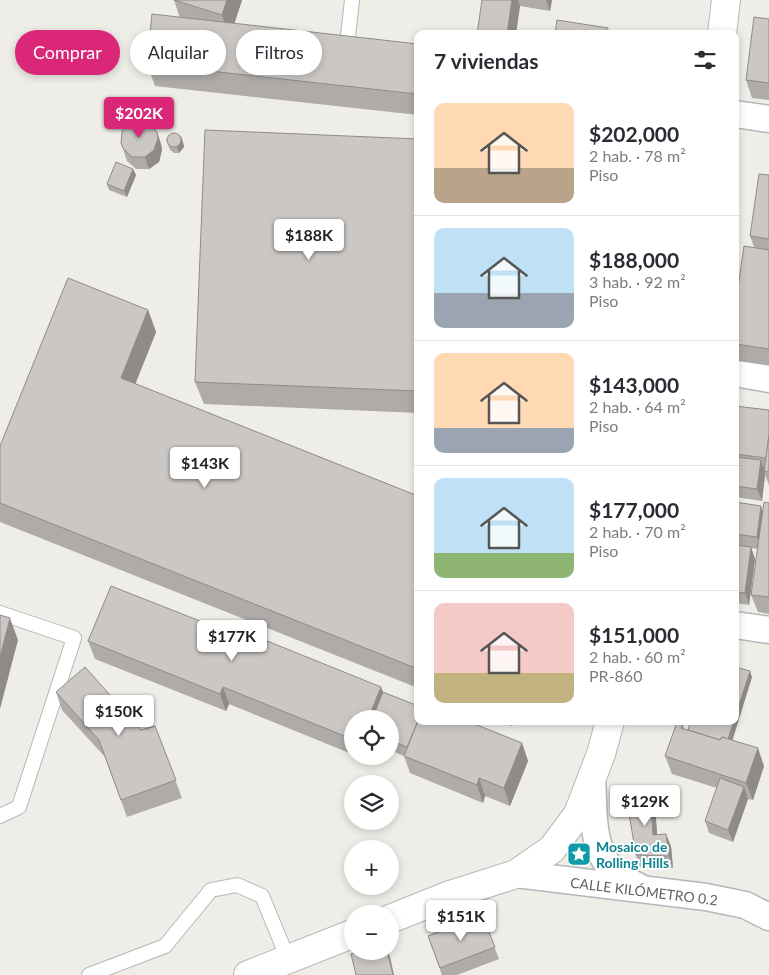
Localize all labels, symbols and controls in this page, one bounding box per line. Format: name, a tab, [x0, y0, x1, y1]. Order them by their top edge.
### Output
chip: Comprar	[15, 30, 120, 75]
chip: Alquilar	[130, 30, 226, 75]
chip: Filtros	[236, 30, 322, 75]
icon: filters	[691, 46, 719, 74]
text: 7 viviendas	[434, 48, 539, 73]
pin: $202K	[104, 96, 174, 139]
text: $202K	[115, 103, 163, 122]
text: $202,000	[589, 121, 679, 146]
icon: home	[474, 123, 534, 183]
text: 2 hab. · 78 m²	[589, 146, 686, 165]
text: Piso	[589, 165, 618, 184]
pin: $188K	[274, 218, 344, 261]
text: $188K	[285, 225, 333, 244]
text: $188,000	[589, 247, 679, 272]
icon: home	[474, 248, 534, 308]
text: 3 hab. · 92 m²	[589, 272, 686, 291]
text: Piso	[589, 291, 618, 310]
text: $143,000	[589, 372, 679, 397]
icon: home	[474, 373, 534, 433]
text: 2 hab. · 64 m²	[589, 397, 686, 416]
text: Piso	[589, 416, 618, 435]
pin: $143K	[170, 446, 240, 489]
text: $143K	[181, 453, 229, 472]
text: $177,000	[589, 497, 679, 522]
icon: home	[474, 498, 534, 558]
text: 2 hab. · 70 m²	[589, 522, 686, 541]
text: Piso	[589, 541, 618, 560]
pin: $177K	[197, 620, 267, 662]
text: $151,000	[589, 622, 679, 647]
icon: home	[474, 623, 534, 683]
text: $177K	[208, 626, 256, 645]
text: 2 hab. · 60 m²	[589, 647, 686, 666]
text: PR-860	[589, 666, 642, 685]
pin: $150K	[84, 694, 154, 737]
text: $150K	[95, 701, 143, 720]
map controls	[344, 710, 399, 960]
button: locate	[344, 710, 399, 765]
button: layers	[344, 775, 399, 830]
pin: $129K	[610, 784, 680, 827]
text: $129K	[621, 791, 669, 810]
place label: Mosaico de Rolling Hills	[596, 838, 669, 871]
button: +	[344, 840, 399, 895]
place icon: Mosaico de Rolling Hills	[566, 841, 592, 867]
street label: CALLE KILÓMETRO 0.2	[569, 874, 719, 908]
pin: $151K	[426, 900, 496, 942]
button: −	[344, 905, 399, 960]
text: $151K	[437, 906, 485, 925]

